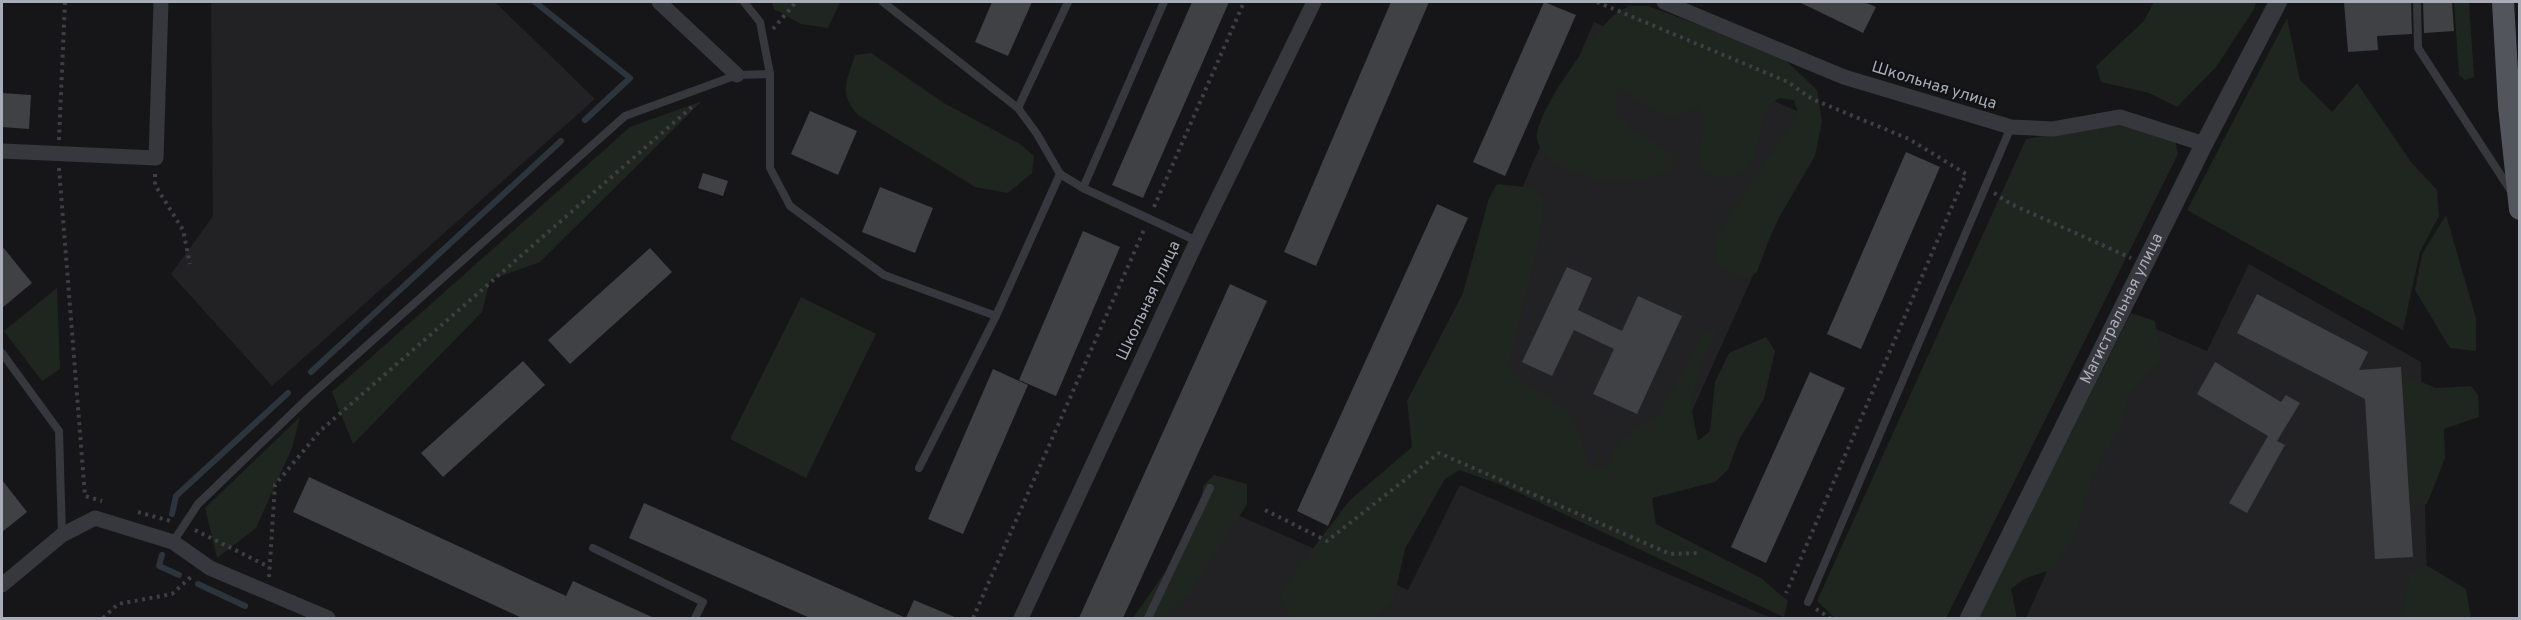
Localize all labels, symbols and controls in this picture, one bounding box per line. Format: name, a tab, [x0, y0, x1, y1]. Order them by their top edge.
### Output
street label: Школьная улица	[1869, 57, 1999, 115]
street label: Магистральная улица	[2076, 230, 2168, 388]
street label: Школьная улица	[1113, 238, 1185, 364]

